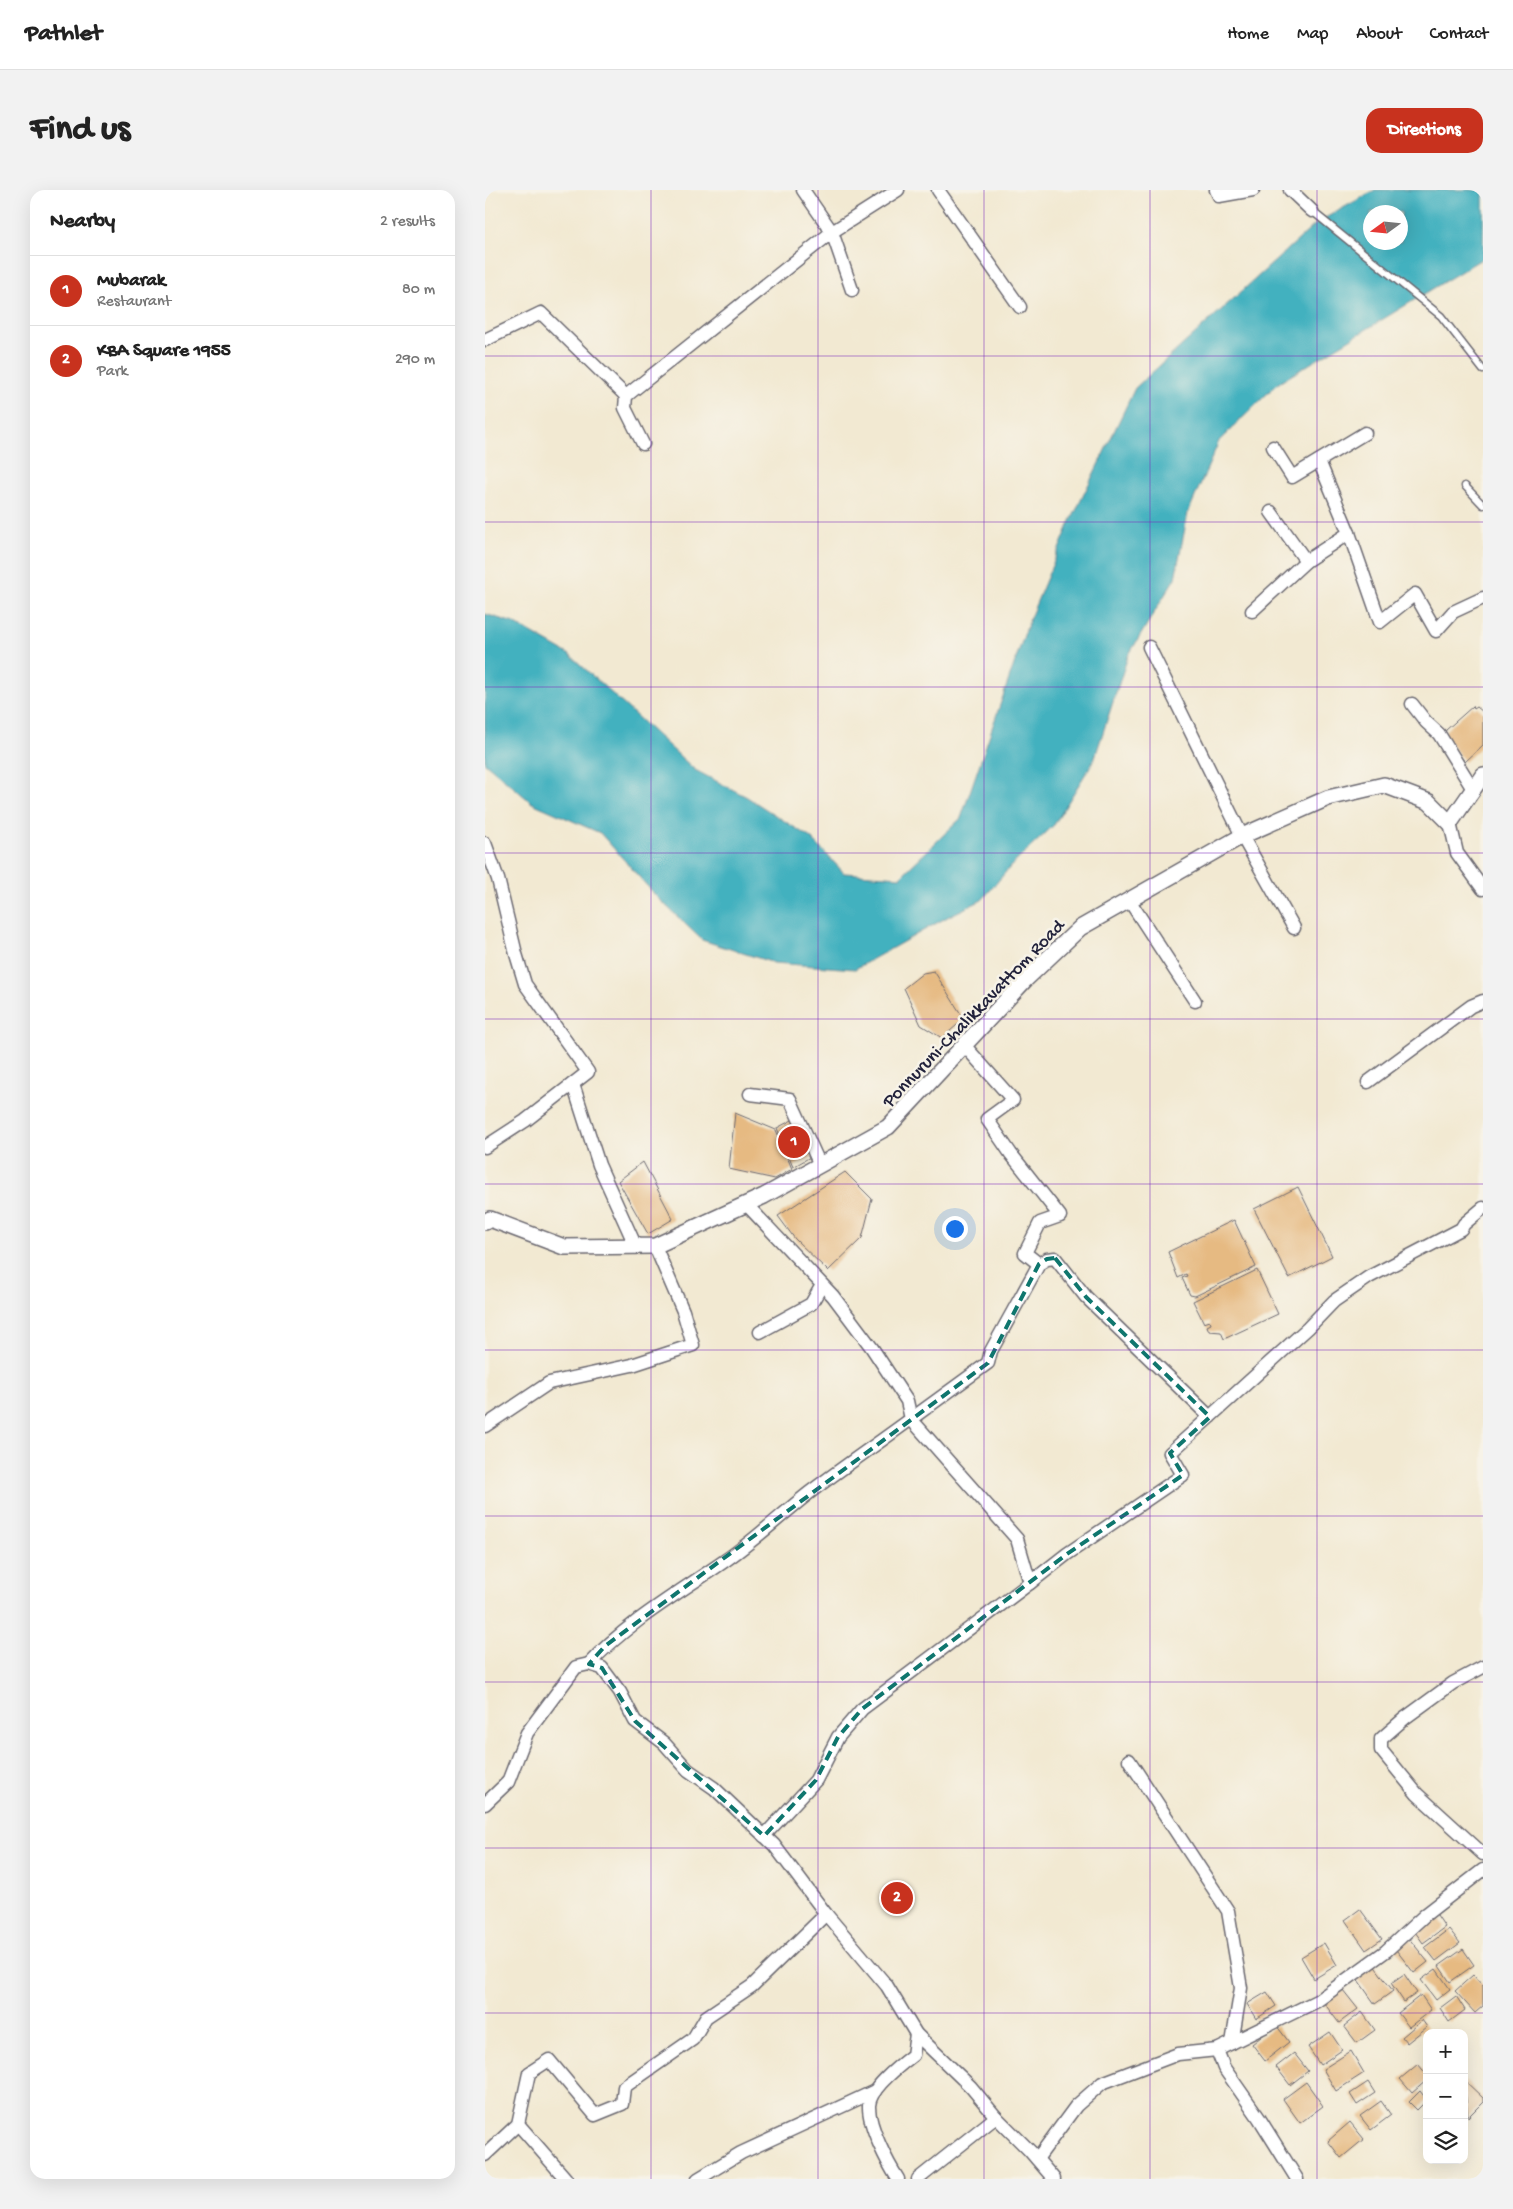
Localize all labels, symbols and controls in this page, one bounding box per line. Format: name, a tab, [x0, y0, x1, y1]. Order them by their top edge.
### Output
text: Pathlet	[25, 20, 102, 49]
text: Home	[1227, 24, 1269, 45]
text: Map	[1297, 24, 1328, 45]
text: About	[1356, 24, 1402, 45]
text: Contact	[1430, 24, 1488, 45]
button: Directions	[1366, 108, 1483, 153]
text: Find us	[30, 110, 130, 151]
north arrow	[1363, 205, 1408, 250]
text: Nearby	[50, 210, 115, 235]
text: 2 results	[380, 213, 435, 232]
text: Mubarak	[97, 270, 165, 293]
text: 1	[63, 281, 69, 300]
text: 80 m	[402, 281, 435, 300]
text: Restaurant	[97, 293, 171, 312]
text: KBA Square 1955	[97, 340, 231, 363]
text: 2	[62, 351, 70, 370]
text: 290 m	[395, 351, 435, 370]
text: Park	[97, 363, 128, 382]
street label: Ponnuruni-Chalikkavattom Road	[878, 914, 1072, 1114]
pin: 1	[778, 1123, 810, 1161]
your location	[942, 1216, 968, 1242]
pin: 2	[881, 1879, 913, 1917]
map controls	[1423, 2029, 1468, 2164]
button: +	[1423, 2029, 1468, 2074]
button: −	[1423, 2074, 1468, 2119]
button: layers	[1423, 2119, 1468, 2164]

